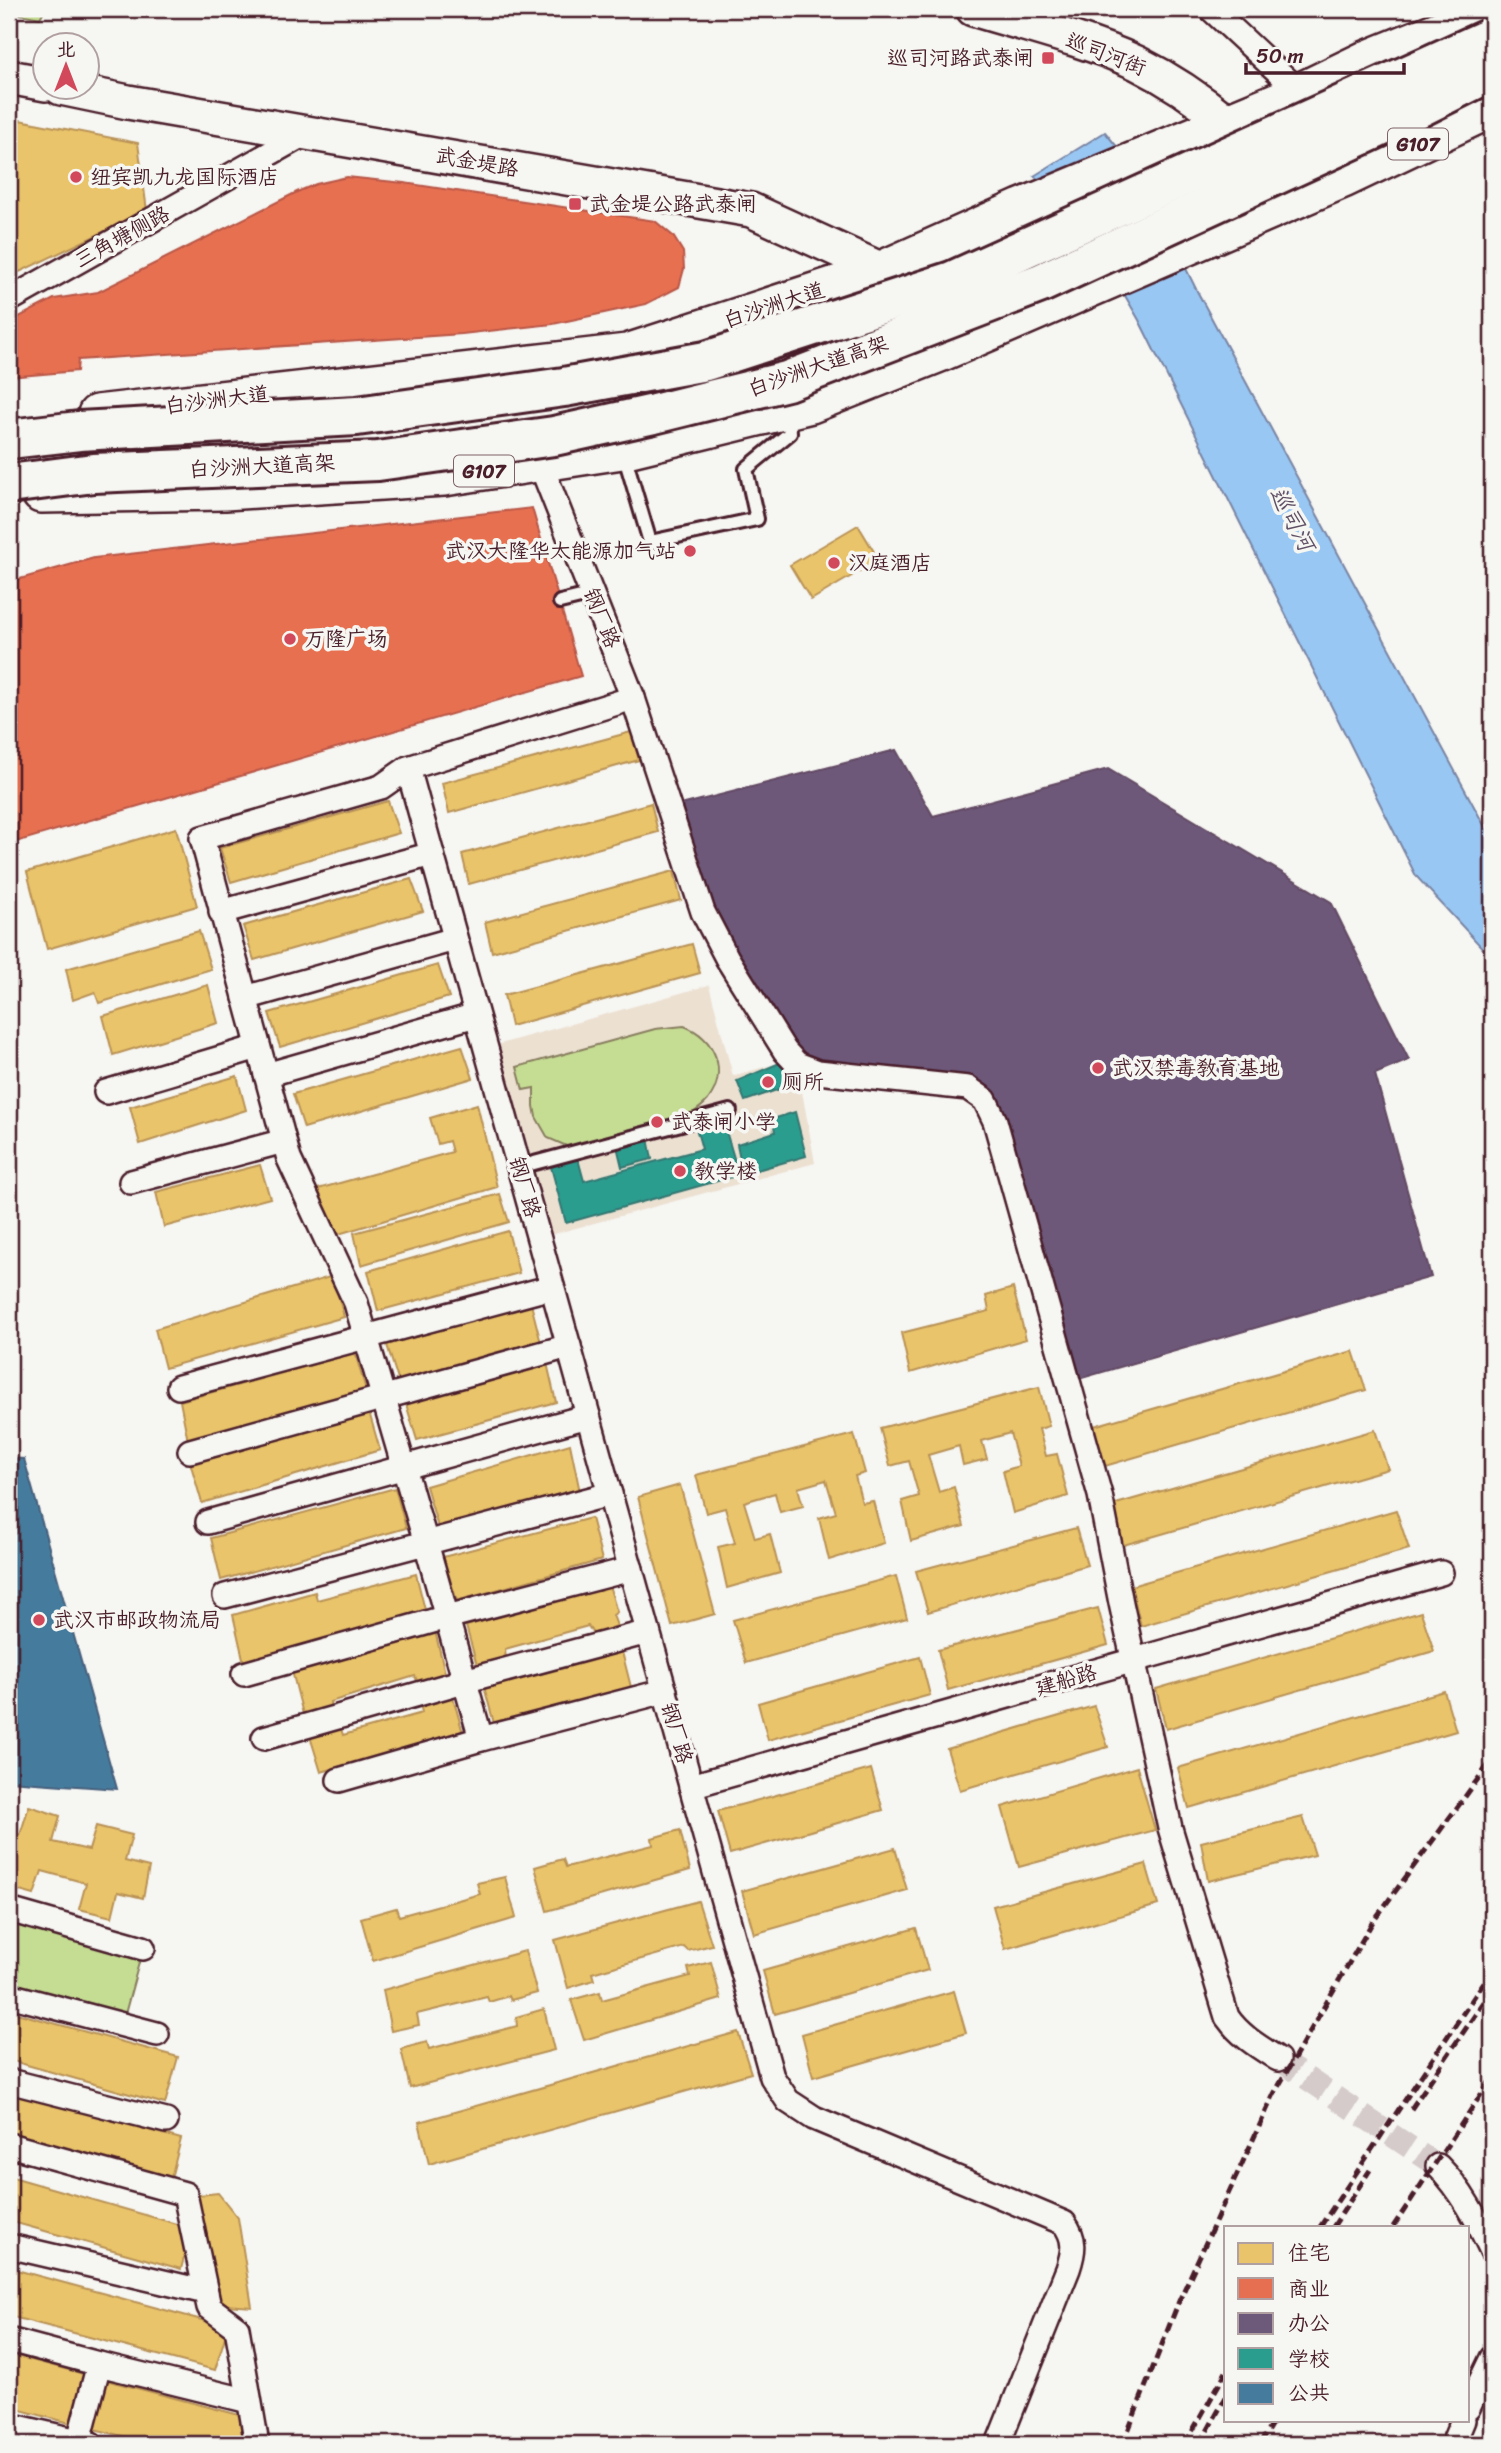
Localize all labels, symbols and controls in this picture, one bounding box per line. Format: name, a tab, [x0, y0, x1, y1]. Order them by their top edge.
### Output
street label: 巡司河街	[1060, 21, 1152, 87]
north arrow	[32, 32, 102, 102]
scale bar	[1246, 32, 1403, 76]
text: 北	[56, 33, 76, 66]
text: 50 m	[1256, 37, 1304, 75]
place label: 巡司河路武泰闸	[887, 39, 1034, 77]
marker: 巡司河路武泰闸	[1040, 50, 1056, 66]
road number: G107	[1388, 128, 1448, 160]
street label: 武金堤路	[432, 136, 522, 188]
place label: 纽宾凯九龙国际酒店	[90, 158, 279, 196]
marker: 纽宾凯九龙国际酒店	[68, 169, 84, 185]
place label: 武金堤公路武泰闸	[589, 185, 757, 223]
street label: 三角塘侧路	[67, 195, 177, 279]
marker: 武金堤公路武泰闸	[567, 196, 583, 212]
street label: 白沙洲大道	[718, 271, 830, 339]
street label: 白沙洲大道高架	[742, 324, 894, 408]
street label: 白沙洲大道	[163, 375, 271, 425]
street label: 白沙洲大道高架	[188, 443, 336, 489]
road number: G107	[454, 456, 514, 486]
water label: 巡司河	[1258, 479, 1328, 563]
place label: 武汉大隆华太能源加气站	[445, 532, 676, 570]
marker: 武汉大隆华太能源加气站	[682, 543, 698, 559]
place label: 汉庭酒店	[848, 544, 932, 582]
marker: 汉庭酒店	[826, 555, 842, 571]
street label: 钢厂路	[573, 582, 631, 654]
place label: 万隆广场	[304, 620, 388, 658]
marker: 万隆广场	[282, 631, 298, 647]
place label: 武汉禁毒教育基地	[1112, 1049, 1280, 1087]
marker: 武汉禁毒教育基地	[1090, 1060, 1106, 1076]
place label: 厕所	[782, 1063, 824, 1101]
marker: 厕所	[760, 1074, 776, 1090]
place label: 武泰闸小学	[671, 1103, 776, 1141]
marker: 武泰闸小学	[649, 1114, 665, 1130]
street label: 钢厂路	[498, 1151, 552, 1223]
place label: 教学楼	[694, 1152, 757, 1190]
marker: 教学楼	[672, 1163, 688, 1179]
place label: 武汉市邮政物流局	[53, 1601, 221, 1639]
marker: 武汉市邮政物流局	[31, 1612, 47, 1628]
street label: 建船路	[1030, 1653, 1102, 1707]
street label: 钢厂路	[650, 1697, 704, 1769]
legend	[1224, 2226, 1470, 2422]
text: 住宅	[1288, 2234, 1330, 2272]
text: 商业	[1288, 2270, 1330, 2308]
text: 办公	[1288, 2304, 1330, 2342]
text: 学校	[1288, 2340, 1330, 2378]
text: 公共	[1288, 2374, 1330, 2412]

